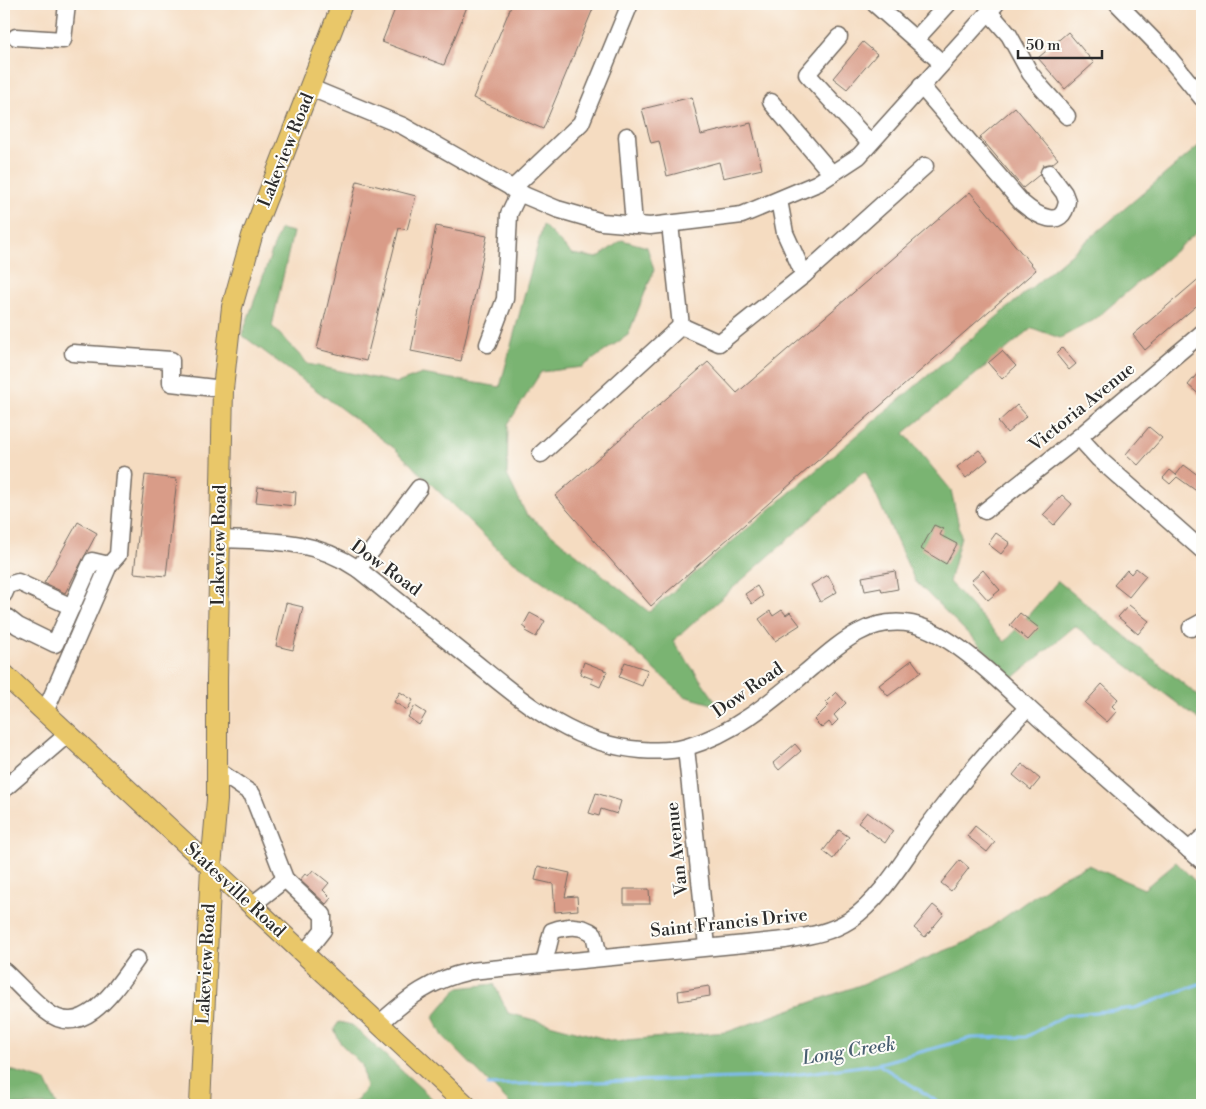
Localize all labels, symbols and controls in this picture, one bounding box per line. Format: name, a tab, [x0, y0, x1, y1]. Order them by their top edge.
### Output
scale bar	[1018, 28, 1102, 60]
text: 50 m	[1026, 36, 1060, 55]
street label: Lakeview Road	[253, 89, 320, 210]
street label: Victoria Avenue	[1024, 357, 1140, 457]
street label: Lakeview Road	[206, 483, 232, 606]
street label: Dow Road	[346, 535, 426, 602]
street label: Dow Road	[708, 657, 789, 723]
street label: Van Avenue	[661, 801, 693, 898]
street label: Statesville Road	[180, 837, 291, 943]
street label: Lakeview Road	[191, 902, 221, 1025]
street label: Saint Francis Drive	[649, 903, 809, 943]
water label: Long Creek	[800, 1032, 897, 1070]

